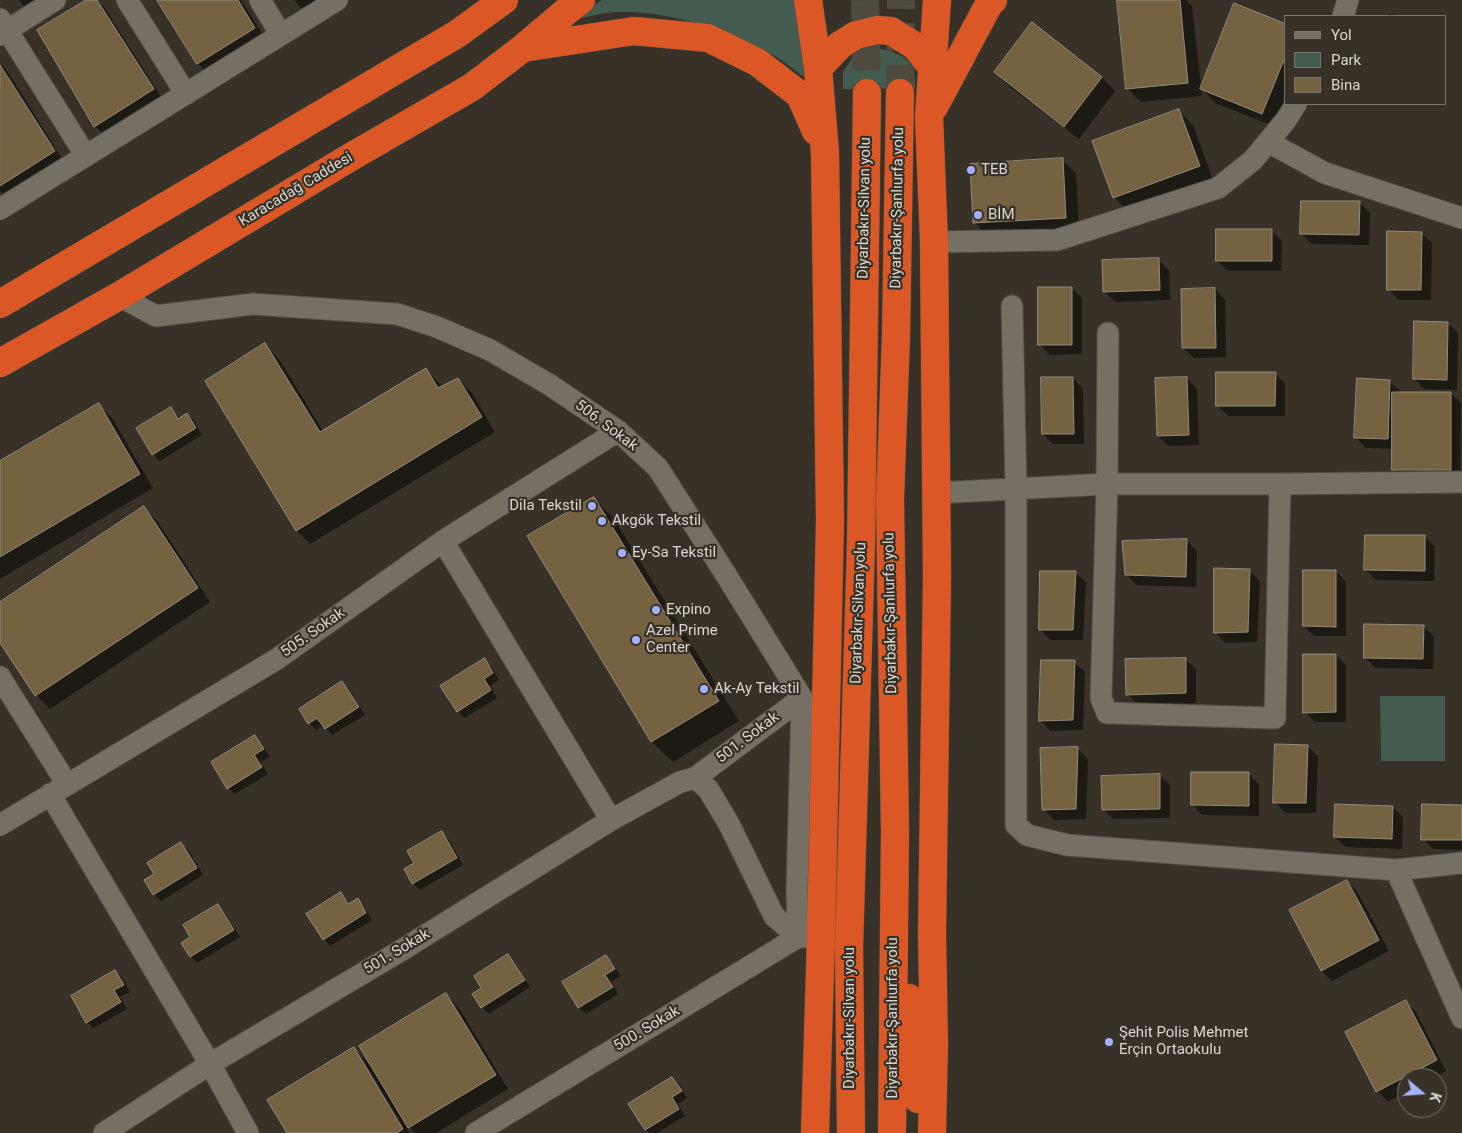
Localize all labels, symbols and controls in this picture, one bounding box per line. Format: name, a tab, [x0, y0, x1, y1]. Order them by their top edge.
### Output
legend	[1284, 15, 1447, 105]
text: Yol	[1331, 26, 1352, 44]
text: Park	[1331, 51, 1361, 69]
text: Bina	[1331, 76, 1360, 94]
street label: Diyarbakır-Şanlıurfa yolu	[888, 127, 908, 289]
street label: Diyarbakır-Silvan yolu	[855, 137, 875, 279]
street label: Karacadağ Caddesi	[236, 149, 356, 231]
place label: TEB	[981, 161, 1008, 179]
marker: TEB	[965, 164, 977, 176]
place label: BİM	[988, 206, 1015, 224]
marker: BİM	[972, 209, 984, 221]
street label: 506. Sokak	[571, 397, 641, 455]
place label: Dila Tekstil	[509, 497, 582, 515]
marker: Dila Tekstil	[586, 500, 598, 512]
place label: Akgök Tekstil	[612, 512, 701, 530]
marker: Akgök Tekstil	[596, 515, 608, 527]
street label: Diyarbakır-Şanlıurfa yolu	[881, 532, 901, 694]
street label: Diyarbakır-Silvan yolu	[848, 542, 870, 684]
place label: Ey-Sa Tekstil	[632, 544, 716, 562]
marker: Ey-Sa Tekstil	[616, 547, 628, 559]
place label: Expino	[666, 601, 711, 619]
street label: 505. Sokak	[278, 604, 348, 662]
marker: Expino	[650, 604, 662, 616]
place label: Azel Prime Center	[646, 622, 718, 657]
marker: Azel Prime Center	[630, 634, 642, 646]
place label: Ak-Ay Tekstil	[714, 680, 799, 698]
marker: Ak-Ay Tekstil	[698, 683, 710, 695]
street label: 501. Sokak	[713, 709, 783, 767]
street label: 501. Sokak	[361, 925, 433, 979]
street label: Diyarbakır-Şanlıurfa yolu	[884, 937, 902, 1099]
street label: Diyarbakır-Silvan yolu	[841, 947, 859, 1089]
street label: 500. Sokak	[611, 1002, 683, 1056]
place label: Şehit Polis Mehmet Erçin Ortaokulu	[1119, 1024, 1248, 1059]
marker: Şehit Polis Mehmet Erçin Ortaokulu	[1103, 1036, 1115, 1048]
north arrow	[1397, 1068, 1447, 1118]
text: K	[1426, 1091, 1444, 1104]

